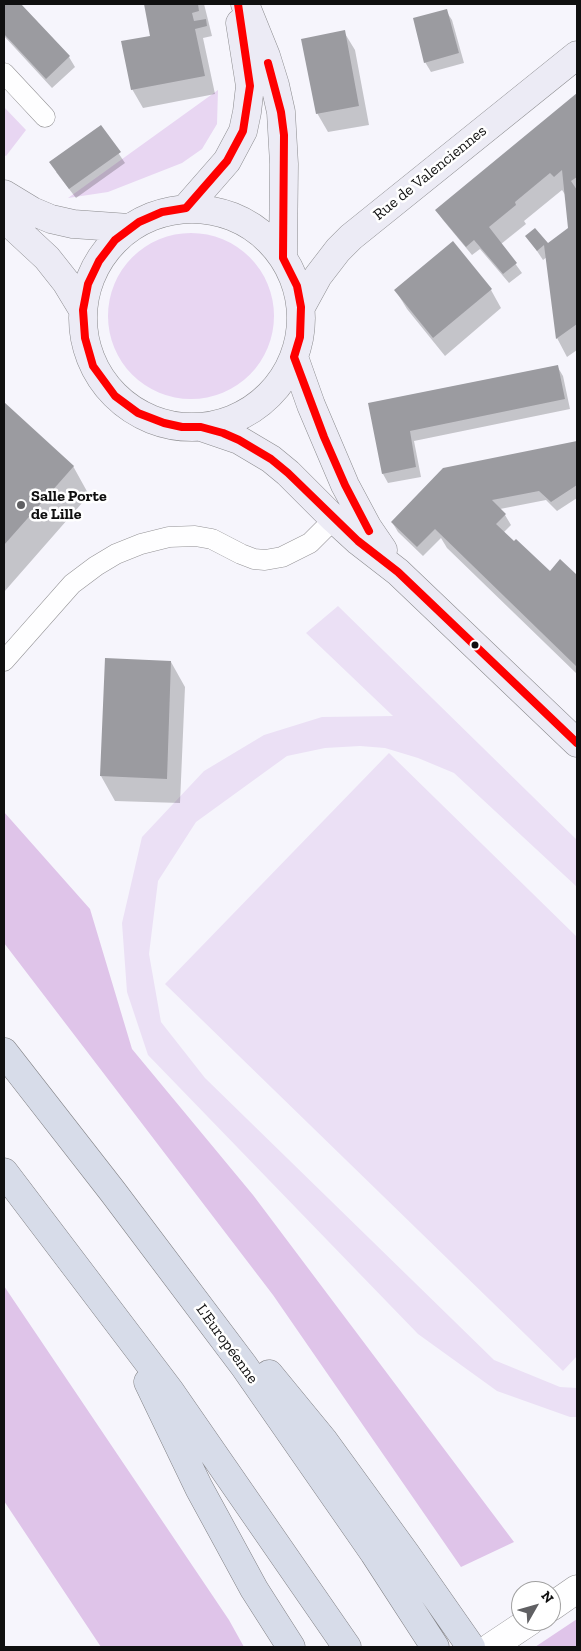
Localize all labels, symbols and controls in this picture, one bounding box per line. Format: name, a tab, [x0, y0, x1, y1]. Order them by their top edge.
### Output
street label: Rue de Valenciennes	[369, 121, 491, 225]
place label: Salle Porte de Lille	[31, 486, 107, 524]
marker: Salle Porte de Lille	[15, 499, 27, 511]
unlabelled marker	[470, 640, 480, 650]
street label: L'Européenne	[192, 1301, 262, 1387]
north arrow	[511, 1581, 561, 1631]
text: N	[537, 1588, 557, 1606]

